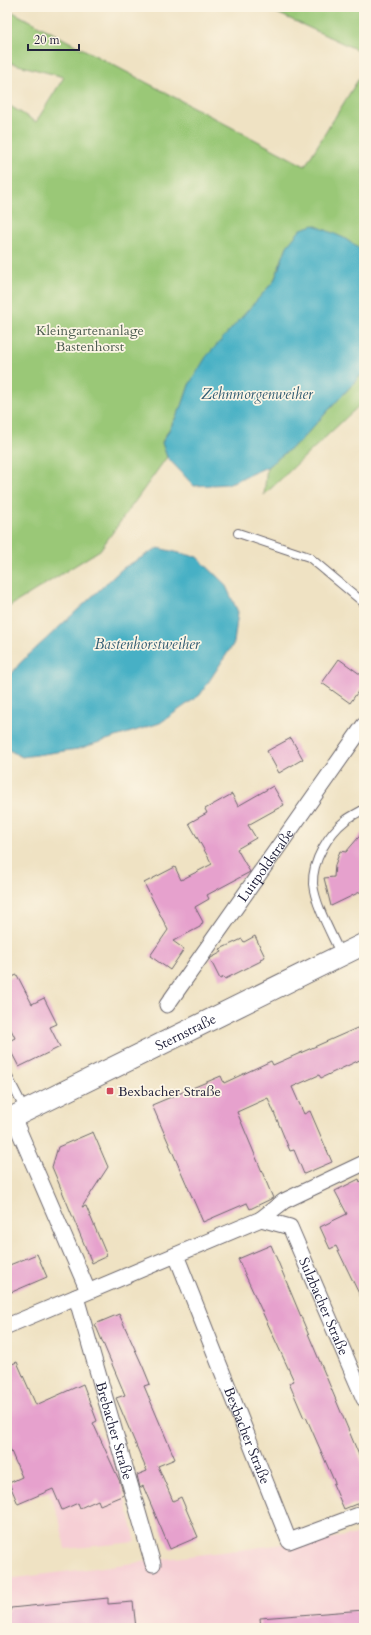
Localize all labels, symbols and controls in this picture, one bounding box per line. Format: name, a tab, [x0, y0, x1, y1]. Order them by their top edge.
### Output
scale bar	[28, 26, 79, 52]
text: 20 m	[34, 32, 61, 48]
park label: Kleingartenanlage Bastenhorst	[36, 321, 144, 356]
water label: Zehnmorgenweiher	[201, 384, 314, 404]
water label: Bastenhorstweiher	[94, 634, 201, 654]
street label: Luitpoldstraße	[233, 825, 298, 906]
street label: Sternstraße	[152, 1009, 219, 1056]
place label: Bexbacher Straße	[118, 1082, 221, 1101]
marker: Bexbacher Straße	[105, 1086, 115, 1096]
street label: Sulzbacher Straße	[294, 1255, 353, 1358]
street label: Brebacher Straße	[91, 1379, 137, 1482]
street label: Bexbacher Straße	[219, 1384, 275, 1487]

